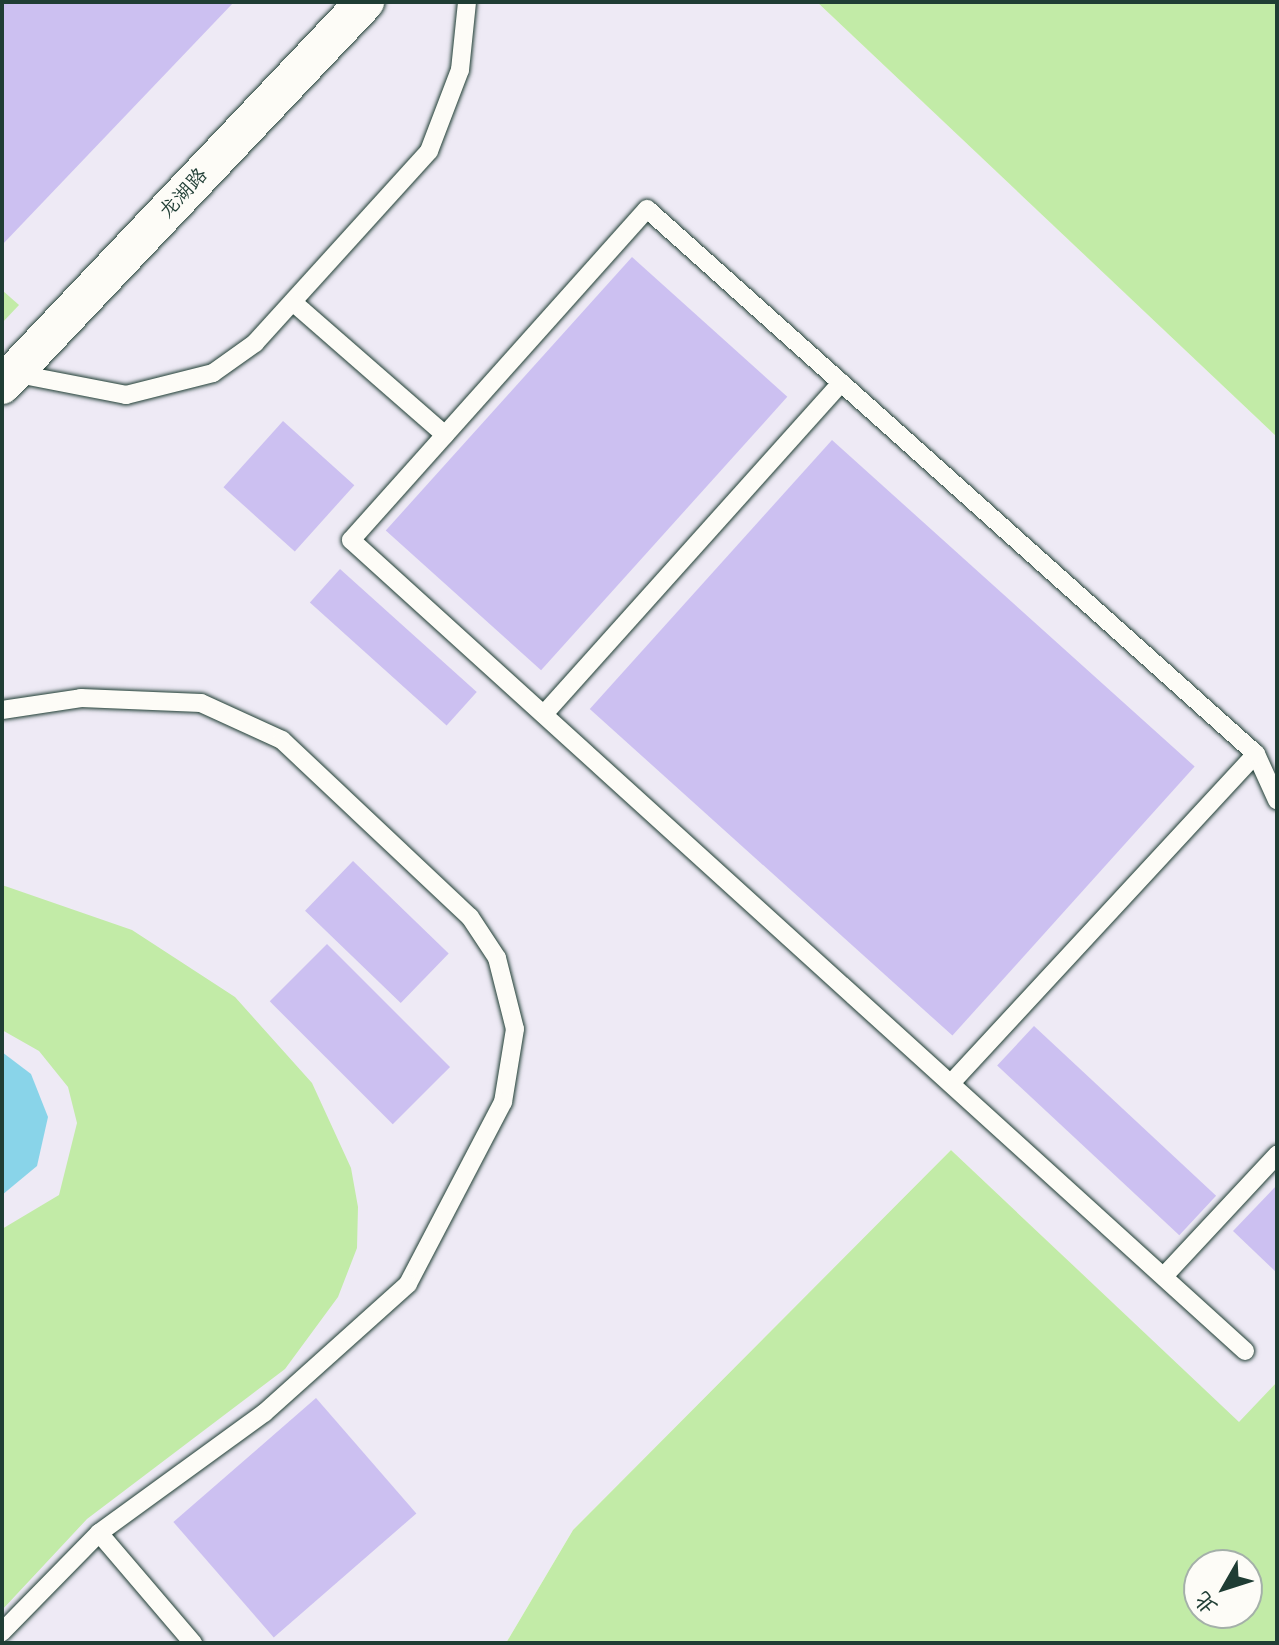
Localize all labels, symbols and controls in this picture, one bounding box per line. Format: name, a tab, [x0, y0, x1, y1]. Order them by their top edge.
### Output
street label: 龙湖路	[154, 163, 212, 223]
north arrow	[1183, 1549, 1263, 1629]
text: 北	[1188, 1585, 1224, 1620]

